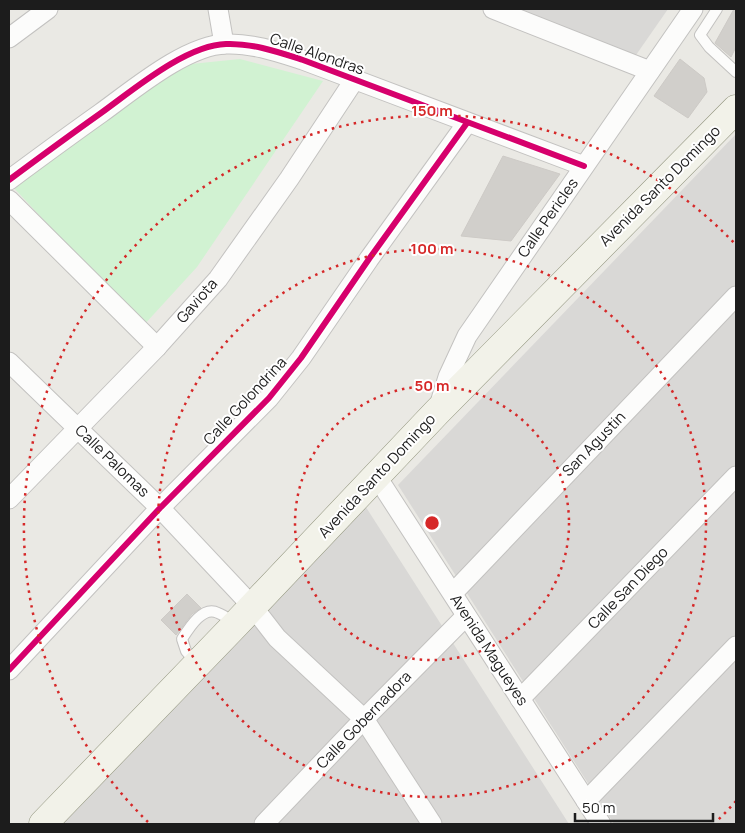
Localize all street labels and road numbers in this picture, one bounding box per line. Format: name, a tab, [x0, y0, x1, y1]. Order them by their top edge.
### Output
street label: Calle Alondras	[267, 28, 367, 80]
street label: Avenida Santo Domingo	[594, 120, 725, 251]
street label: Calle Pericles	[512, 174, 583, 262]
street label: Gaviota	[171, 274, 222, 328]
street label: Calle Golondrina	[198, 352, 291, 449]
street label: San Agustin	[557, 406, 630, 481]
street label: Avenida Santo Domingo	[313, 409, 440, 543]
street label: Calle Palomas	[70, 420, 154, 502]
street label: Calle San Diego	[583, 542, 673, 634]
street label: Avenida Magueyes	[445, 590, 533, 710]
street label: Calle Gobernadora	[311, 666, 416, 773]

